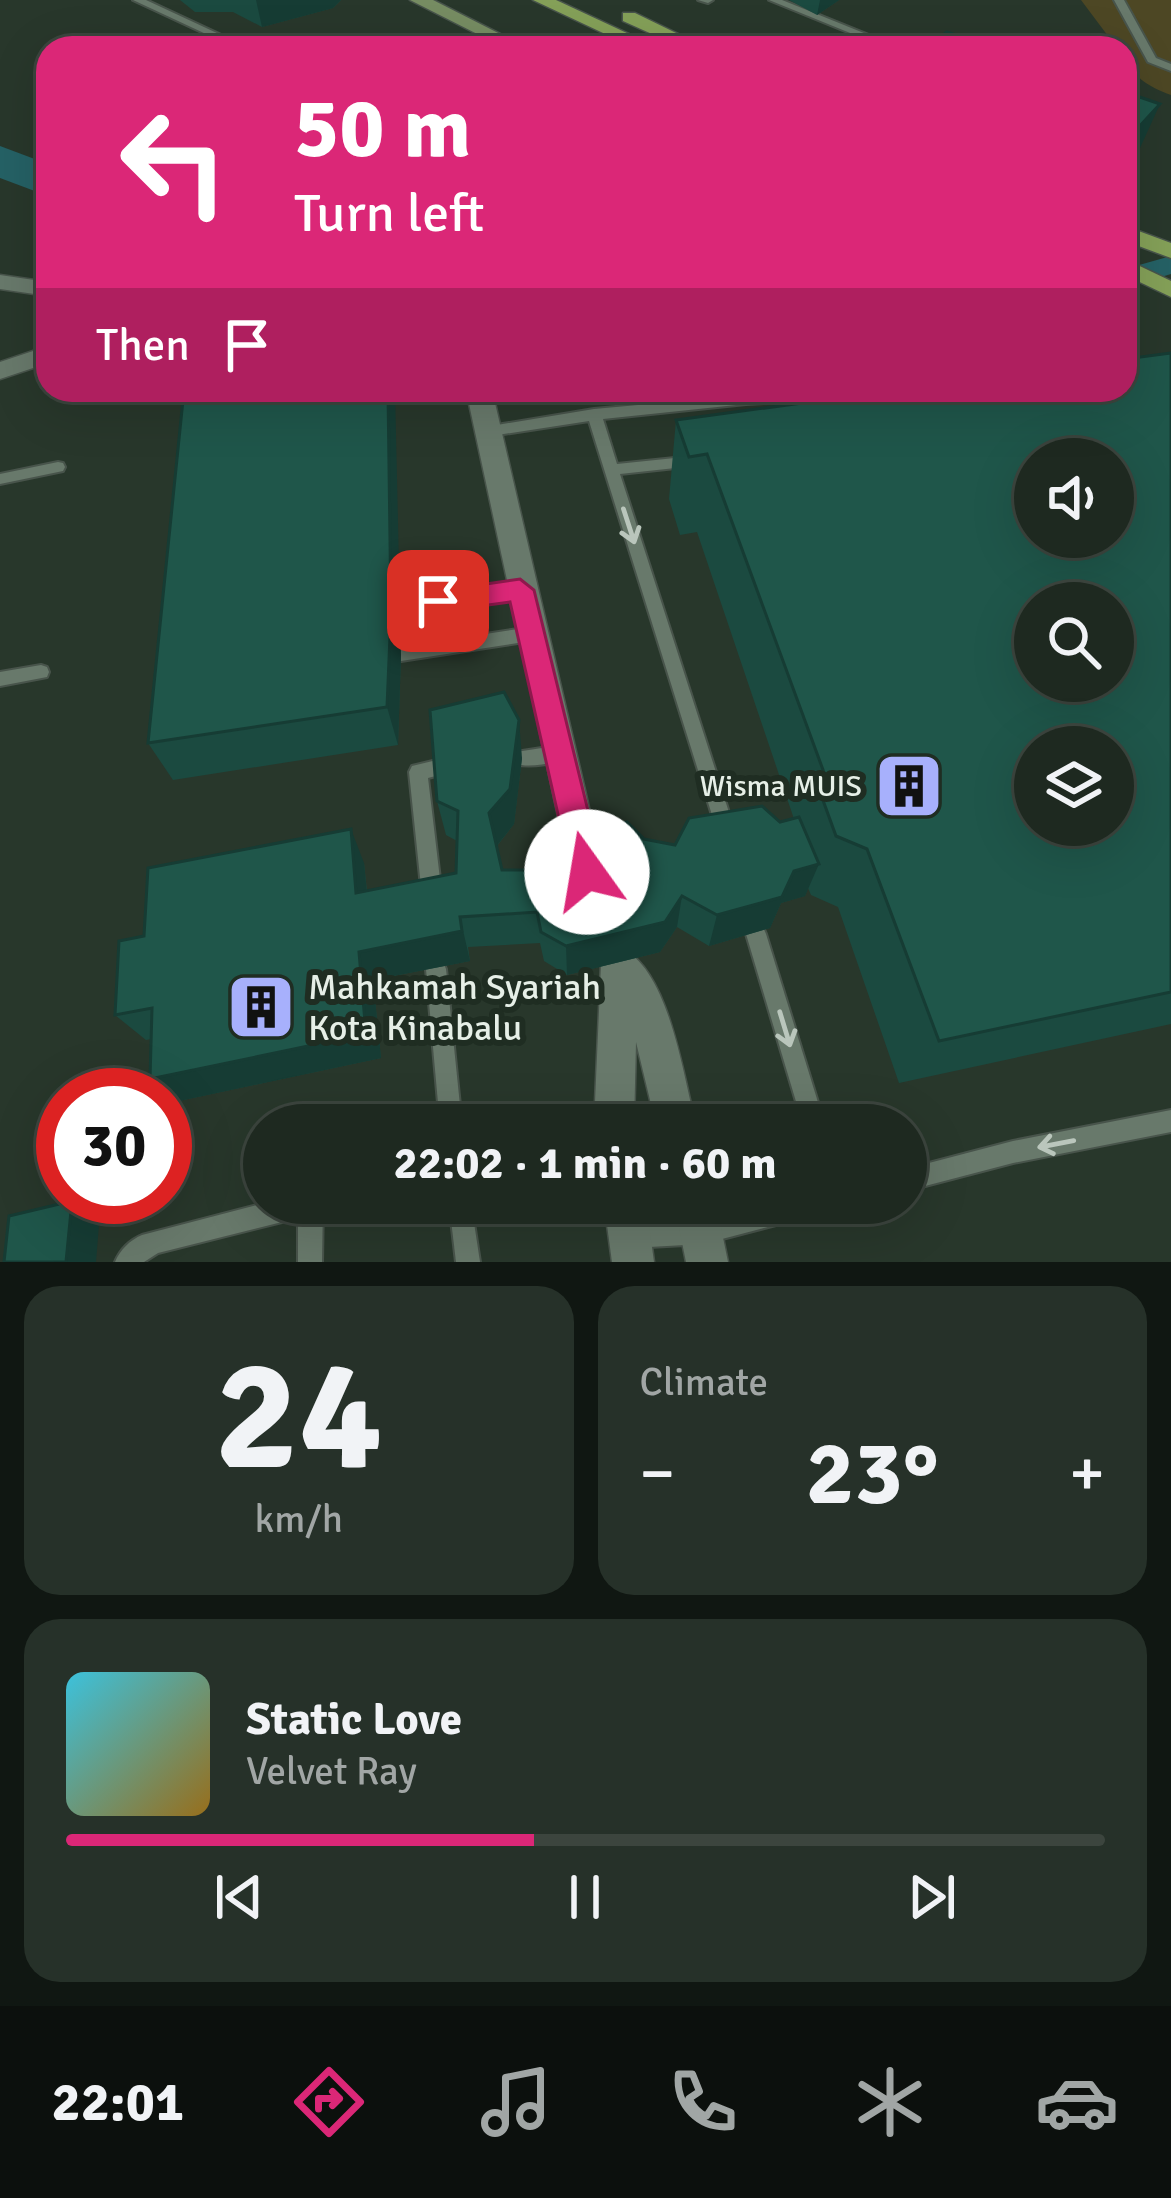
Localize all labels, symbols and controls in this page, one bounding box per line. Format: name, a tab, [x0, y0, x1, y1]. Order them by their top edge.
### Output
text: 50 m	[294, 77, 471, 181]
icon: left	[96, 84, 252, 240]
text: Turn left	[294, 180, 484, 247]
icon: arrive	[214, 312, 280, 378]
text: Then	[96, 318, 190, 373]
map controls	[1014, 438, 1134, 846]
button: sound	[1014, 438, 1134, 558]
one-way arrow	[619, 506, 641, 544]
pin	[387, 550, 489, 652]
icon: arrive	[405, 568, 471, 634]
button: search	[1014, 582, 1134, 702]
button: layers	[1014, 726, 1134, 846]
building icon: Wisma MUIS	[874, 751, 944, 821]
place label: Wisma MUIS	[700, 768, 862, 805]
position arrow	[524, 809, 650, 935]
place label: Mahkamah Syariah Kota Kinabalu	[308, 965, 601, 1051]
building icon: Mahkamah Syariah Kota Kinabalu	[226, 972, 296, 1042]
one-way arrow	[775, 1009, 797, 1047]
speed limit sign: 30	[36, 1068, 192, 1224]
one-way arrow	[1038, 1134, 1077, 1156]
text: 22:02 · 1 min · 60 m	[393, 1136, 777, 1191]
text: 24	[215, 1320, 383, 1513]
text: Climate	[640, 1358, 768, 1406]
text: 23°	[806, 1418, 939, 1529]
text: −	[640, 1433, 675, 1514]
text: +	[1069, 1433, 1105, 1514]
text: km/h	[255, 1495, 343, 1543]
text: Static Love	[246, 1692, 462, 1747]
text: Velvet Ray	[246, 1747, 417, 1795]
icon: previous	[206, 1864, 272, 1930]
icon: pause	[552, 1864, 618, 1930]
icon: next	[899, 1864, 965, 1930]
icon: directions	[287, 2060, 371, 2144]
icon: music	[474, 2060, 558, 2144]
icon: phone	[661, 2060, 745, 2144]
icon: climate	[848, 2060, 932, 2144]
icon: car	[1035, 2060, 1119, 2144]
text: 22:01	[52, 2069, 184, 2136]

